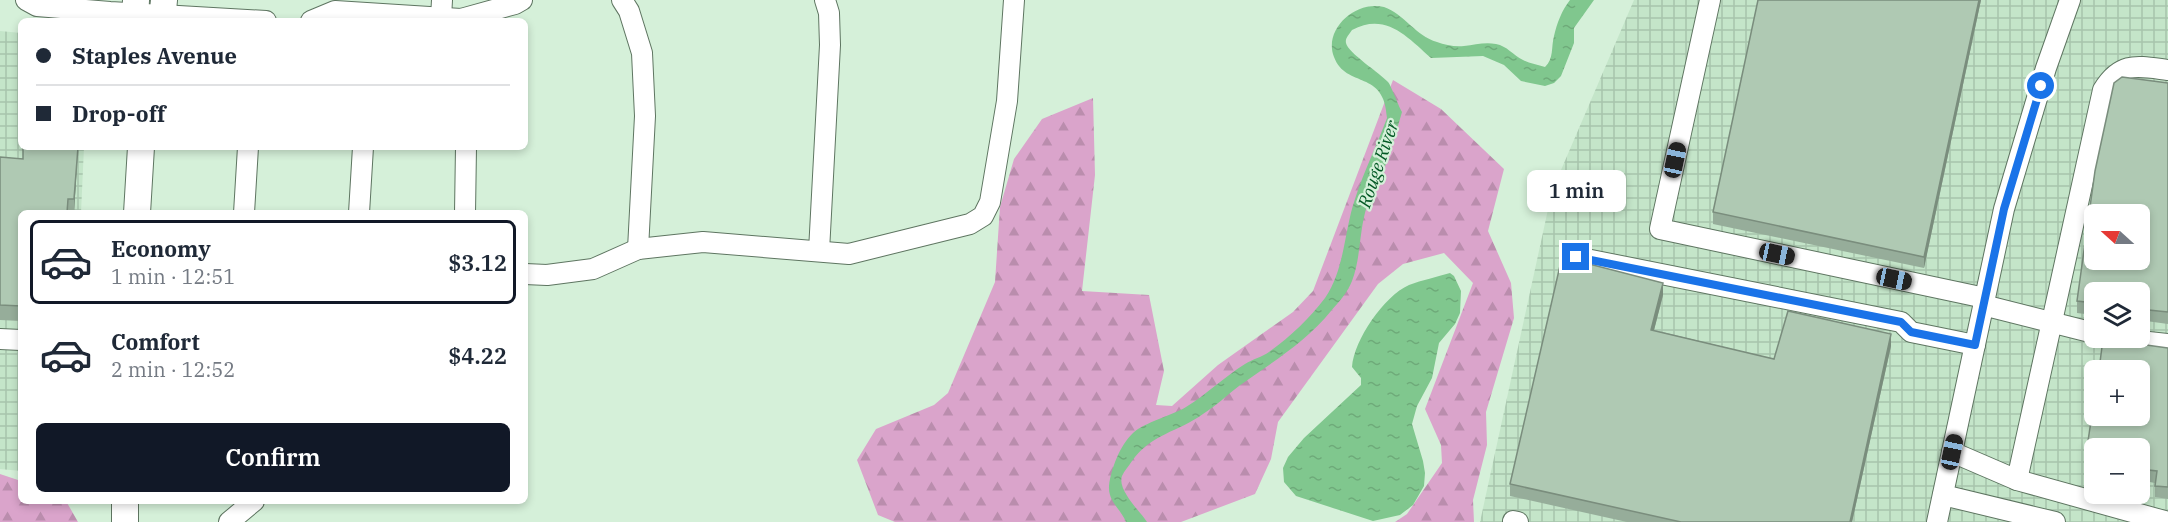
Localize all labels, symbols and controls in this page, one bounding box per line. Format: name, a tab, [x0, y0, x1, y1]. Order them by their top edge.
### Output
text: Staples Avenue	[72, 41, 237, 70]
route start	[2027, 72, 2054, 99]
text: Drop-off	[72, 99, 166, 128]
water label: Rouge River	[1352, 116, 1404, 212]
car	[1662, 141, 1688, 179]
callout: 1 min	[1526, 170, 1626, 212]
text: 1 min	[1549, 177, 1604, 204]
north arrow	[2084, 204, 2150, 270]
map controls	[2084, 204, 2150, 504]
text: Economy	[111, 234, 211, 263]
icon: car	[39, 235, 93, 289]
car	[1758, 241, 1796, 267]
route end	[1562, 243, 1589, 270]
text: $3.12	[448, 248, 507, 277]
text: 1 min · 12:51	[111, 263, 235, 290]
car	[1875, 266, 1913, 292]
button: layers	[2084, 282, 2150, 348]
text: Comfort	[111, 327, 200, 356]
icon: car	[39, 328, 93, 382]
text: $4.22	[448, 341, 507, 370]
text: 2 min · 12:52	[111, 356, 235, 383]
button: +	[2084, 360, 2150, 426]
button: Confirm	[36, 423, 510, 492]
car	[1939, 433, 1965, 471]
button: −	[2084, 438, 2150, 504]

